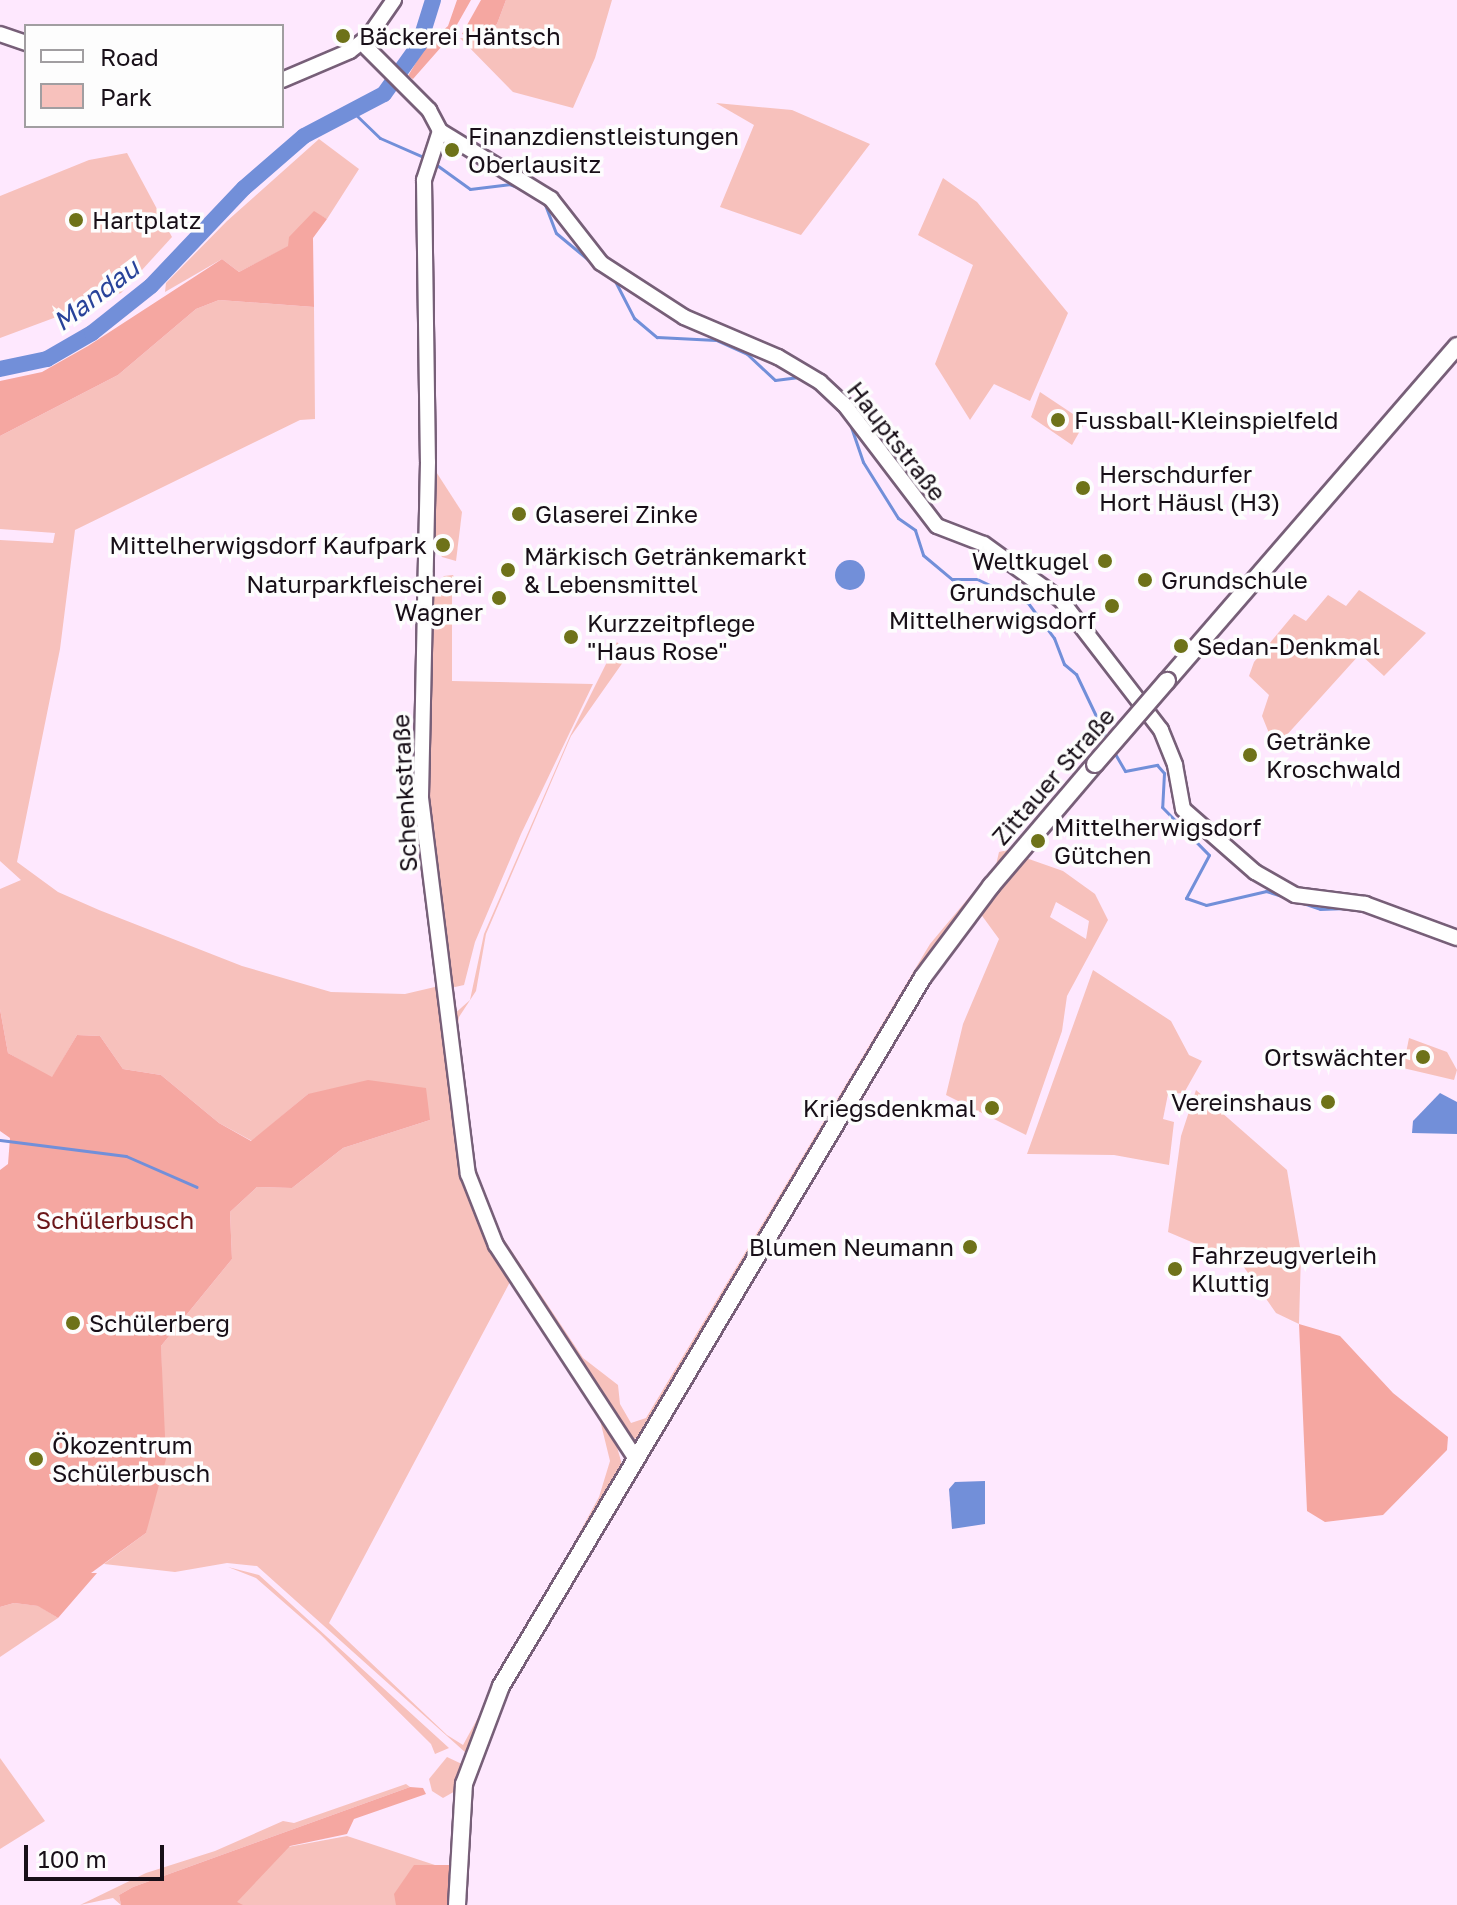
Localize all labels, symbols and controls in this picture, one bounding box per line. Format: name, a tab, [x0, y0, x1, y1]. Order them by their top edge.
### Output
place label: Bäckerei Häntsch	[359, 22, 561, 50]
legend	[24, 24, 284, 128]
marker: Bäckerei Häntsch	[334, 27, 352, 45]
text: Road	[100, 42, 159, 71]
text: Park	[100, 82, 152, 111]
place label: Finanzdienstleistungen Oberlausitz	[468, 122, 739, 178]
marker: Finanzdienstleistungen Oberlausitz	[443, 141, 461, 159]
place label: Hartplatz	[92, 206, 201, 234]
marker: Hartplatz	[67, 211, 85, 229]
water label: Mandau	[47, 253, 145, 337]
street label: Hauptstraße	[841, 376, 953, 506]
place label: Fussball-Kleinspielfeld	[1074, 406, 1339, 434]
marker: Fussball-Kleinspielfeld	[1049, 411, 1067, 429]
place label: Herschdurfer Hort Häusl (H3)	[1099, 460, 1280, 516]
marker: Herschdurfer Hort Häusl (H3)	[1074, 479, 1092, 497]
place label: Glaserei Zinke	[535, 500, 698, 528]
marker: Glaserei Zinke	[510, 505, 528, 523]
place label: Mittelherwigsdorf Kaufpark	[109, 531, 427, 559]
marker: Mittelherwigsdorf Kaufpark	[434, 536, 452, 554]
place label: Märkisch Getränkemarkt & Lebensmittel	[524, 542, 807, 598]
place label: Weltkugel	[972, 547, 1089, 575]
marker: Weltkugel	[1096, 552, 1114, 570]
marker: Märkisch Getränkemarkt & Lebensmittel	[499, 561, 517, 579]
place label: Grundschule	[1161, 566, 1308, 594]
place label: Naturparkfleischerei Wagner	[246, 570, 483, 626]
marker: Grundschule	[1136, 571, 1154, 589]
place label: Grundschule Mittelherwigsdorf	[889, 578, 1096, 634]
marker: Naturparkfleischerei Wagner	[490, 589, 508, 607]
marker: Grundschule Mittelherwigsdorf	[1103, 597, 1121, 615]
place label: Kurzzeitpflege "Haus Rose"	[587, 609, 755, 665]
marker: Kurzzeitpflege "Haus Rose"	[562, 628, 580, 646]
place label: Sedan-Denkmal	[1197, 632, 1380, 660]
marker: Sedan-Denkmal	[1172, 637, 1190, 655]
street label: Zittauer Straße	[986, 702, 1120, 850]
street label: Schenkstraße	[385, 713, 423, 873]
place label: Getränke Kroschwald	[1266, 727, 1401, 783]
marker: Getränke Kroschwald	[1241, 746, 1259, 764]
place label: Mittelherwigsdorf Gütchen	[1054, 813, 1261, 869]
marker: Mittelherwigsdorf Gütchen	[1029, 832, 1047, 850]
place label: Ortswächter	[1264, 1043, 1407, 1071]
marker: Ortswächter	[1414, 1048, 1432, 1066]
place label: Vereinshaus	[1171, 1088, 1312, 1116]
marker: Vereinshaus	[1319, 1093, 1337, 1111]
place label: Kriegsdenkmal	[803, 1094, 976, 1122]
marker: Kriegsdenkmal	[983, 1099, 1001, 1117]
park label: Schülerbusch	[36, 1206, 194, 1234]
place label: Blumen Neumann	[749, 1233, 954, 1261]
marker: Blumen Neumann	[961, 1238, 979, 1256]
place label: Fahrzeugverleih Kluttig	[1191, 1241, 1377, 1297]
marker: Fahrzeugverleih Kluttig	[1166, 1260, 1184, 1278]
place label: Schülerberg	[89, 1309, 230, 1337]
marker: Schülerberg	[64, 1314, 82, 1332]
place label: Ökozentrum Schülerbusch	[52, 1431, 210, 1487]
marker: Ökozentrum Schülerbusch	[27, 1450, 45, 1468]
scale bar	[28, 1829, 168, 1879]
text: 100 m	[38, 1844, 107, 1873]

